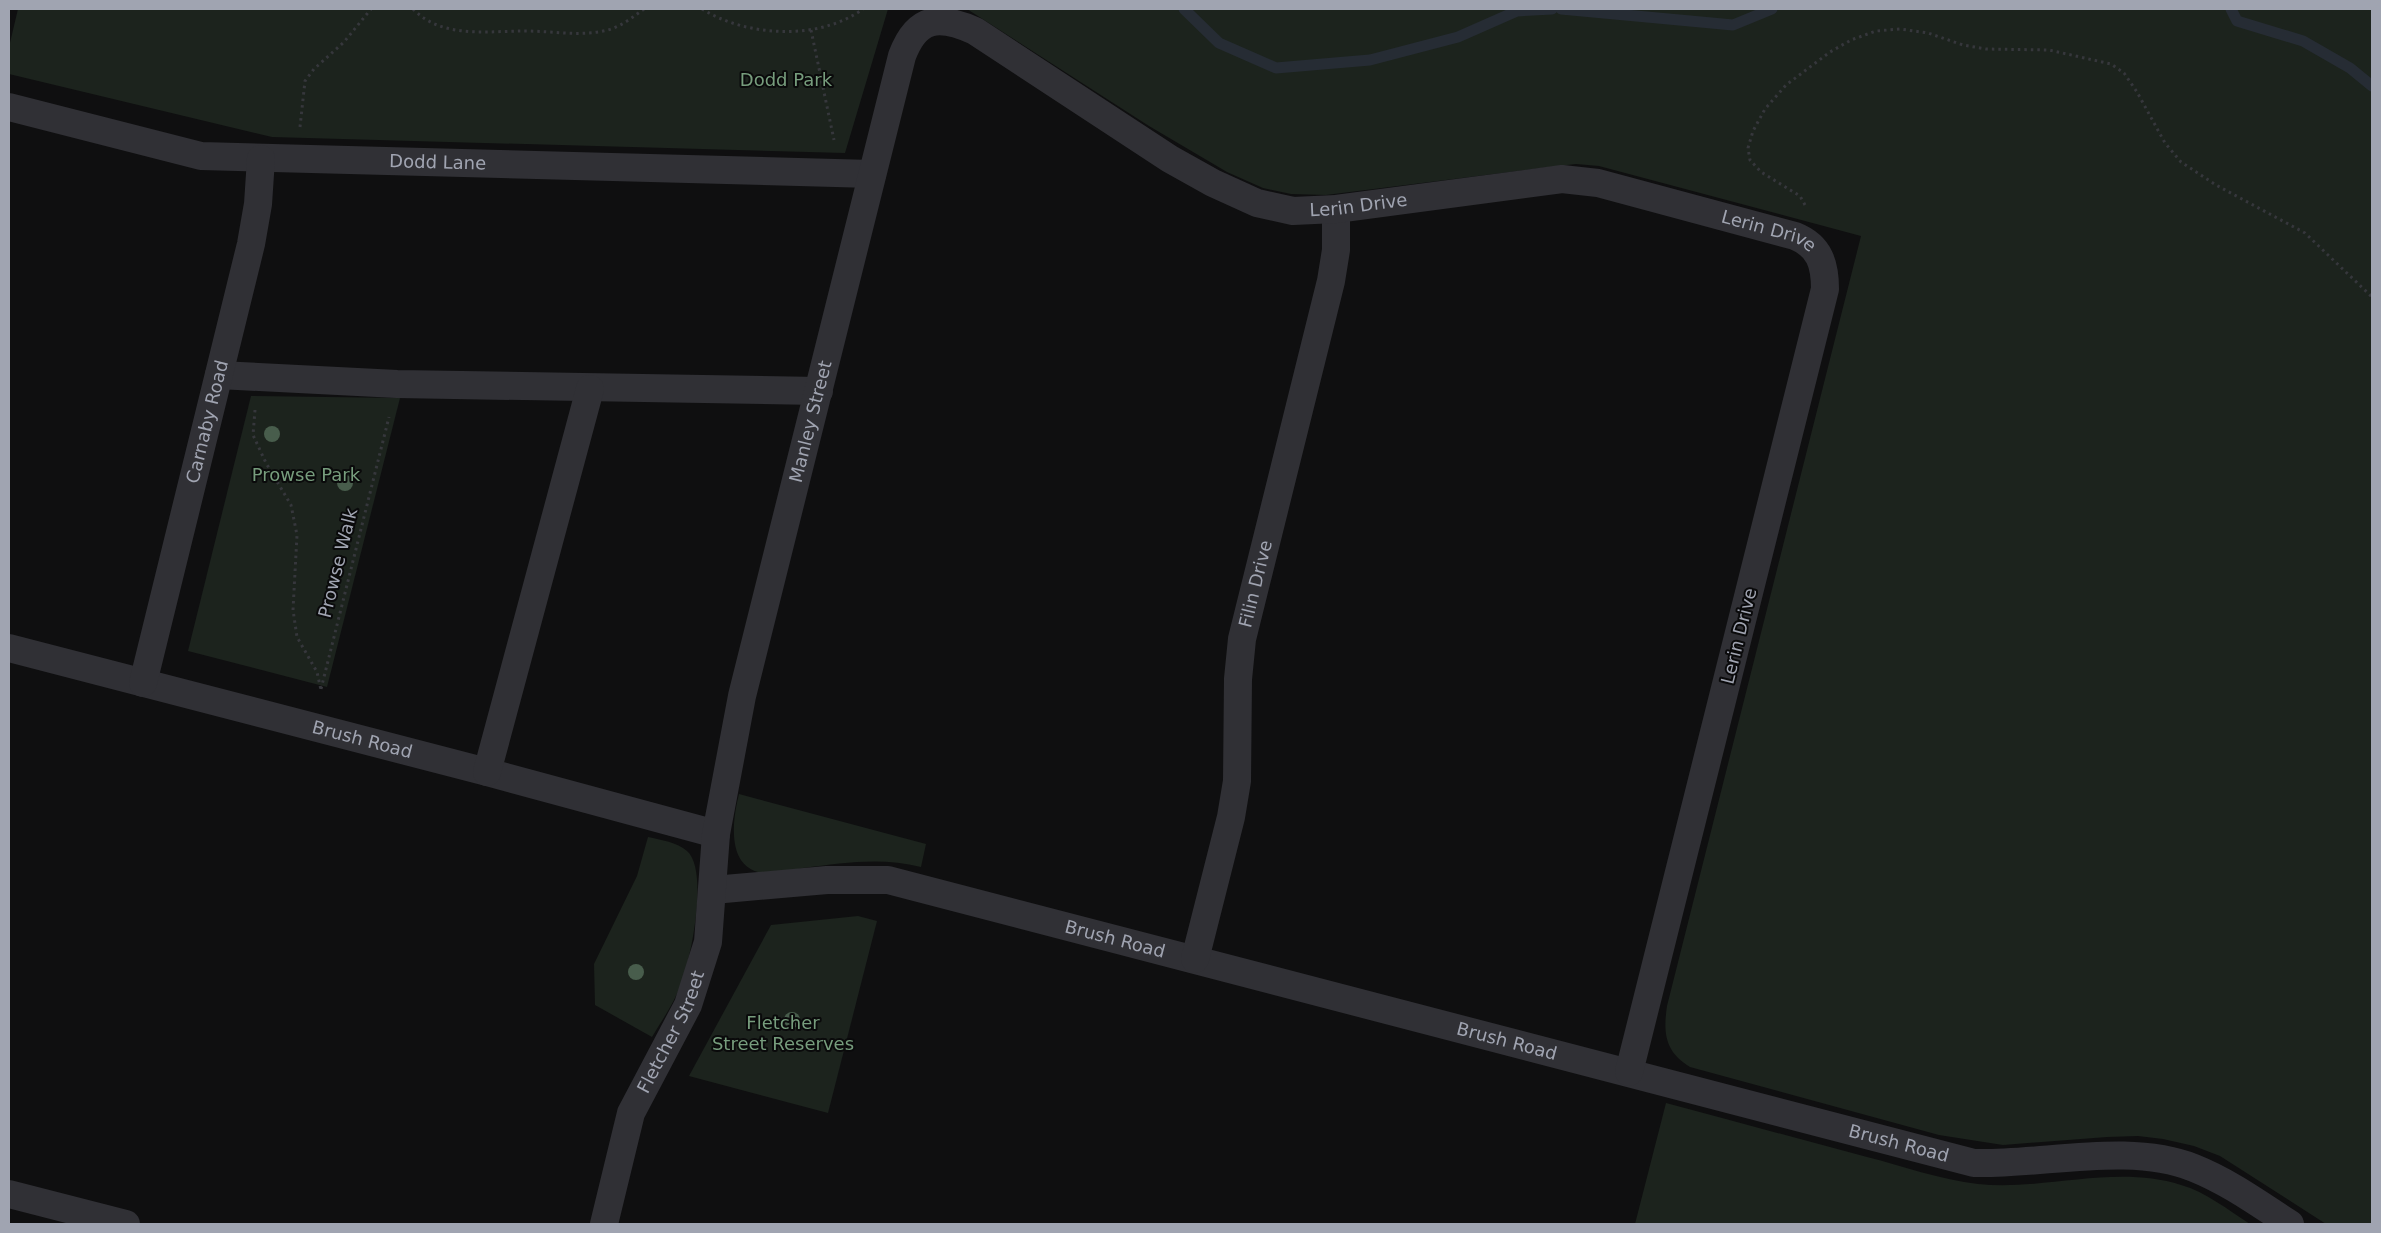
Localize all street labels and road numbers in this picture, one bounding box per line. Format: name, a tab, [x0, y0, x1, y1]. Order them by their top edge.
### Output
street label: Dodd Lane	[389, 150, 487, 174]
street label: Lerin Drive	[1309, 189, 1409, 220]
street label: Lerin Drive	[1719, 206, 1821, 256]
street label: Carnaby Road	[182, 358, 232, 485]
street label: Manley Street	[785, 358, 835, 485]
street label: Prowse Walk	[314, 505, 361, 620]
street label: Filin Drive	[1234, 538, 1276, 630]
street label: Lerin Drive	[1716, 586, 1761, 686]
street label: Brush Road	[310, 716, 415, 762]
street label: Brush Road	[1063, 916, 1168, 962]
street label: Fletcher Street	[632, 968, 708, 1097]
street label: Brush Road	[1455, 1018, 1559, 1064]
street label: Brush Road	[1846, 1120, 1951, 1166]

